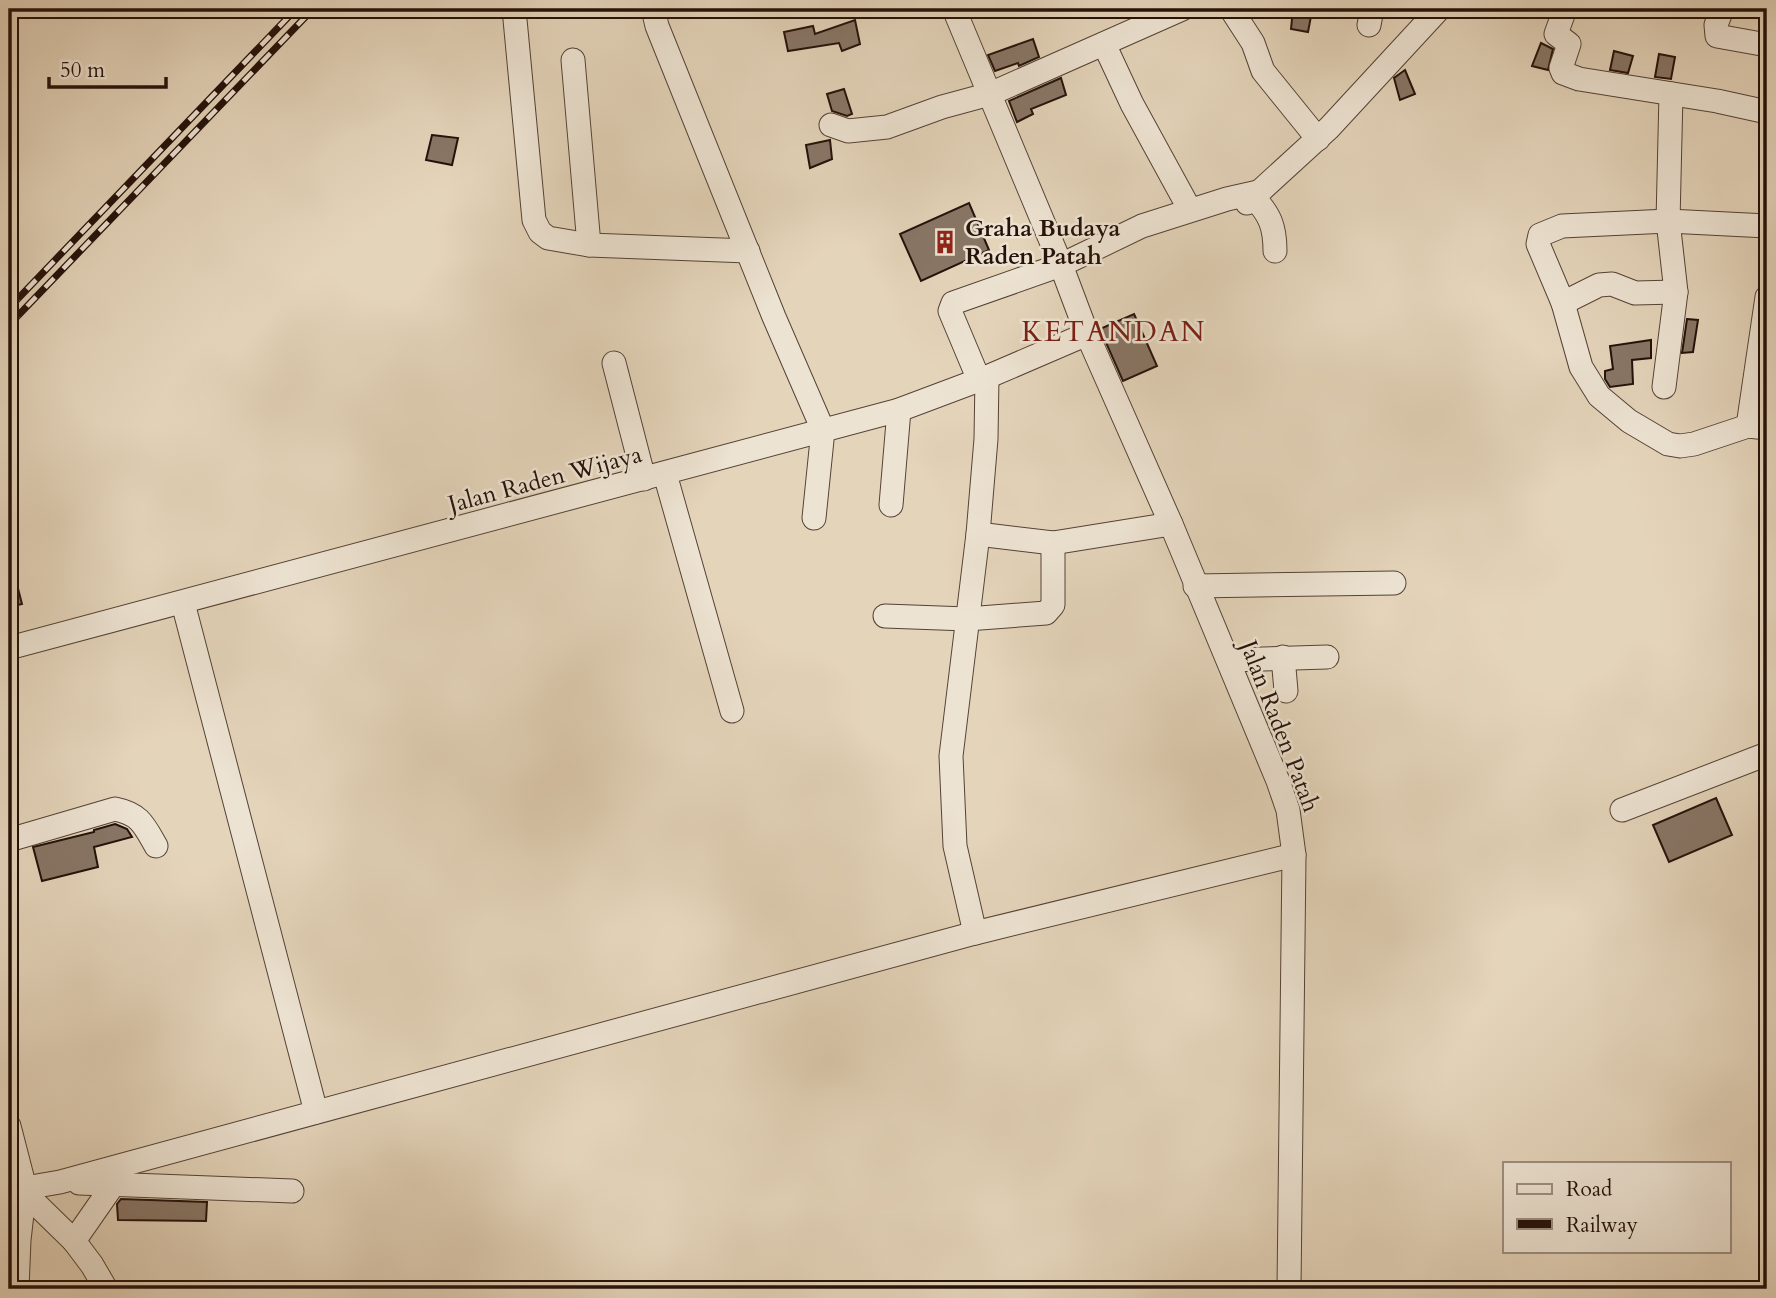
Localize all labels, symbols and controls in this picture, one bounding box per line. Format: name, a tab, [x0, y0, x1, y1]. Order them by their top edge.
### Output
scale bar	[49, 46, 166, 90]
text: 50 m	[60, 56, 105, 85]
place label: Graha Budaya Raden Patah	[965, 212, 1120, 273]
building icon: Graha Budaya Raden Patah	[931, 228, 959, 256]
district label: KETANDAN	[1021, 313, 1207, 351]
street label: Jalan Raden Wijaya	[442, 438, 646, 522]
street label: Jalan Raden Patah	[1231, 633, 1327, 817]
legend	[1503, 1162, 1730, 1252]
text: Road	[1566, 1175, 1612, 1204]
text: Railway	[1566, 1211, 1638, 1240]

